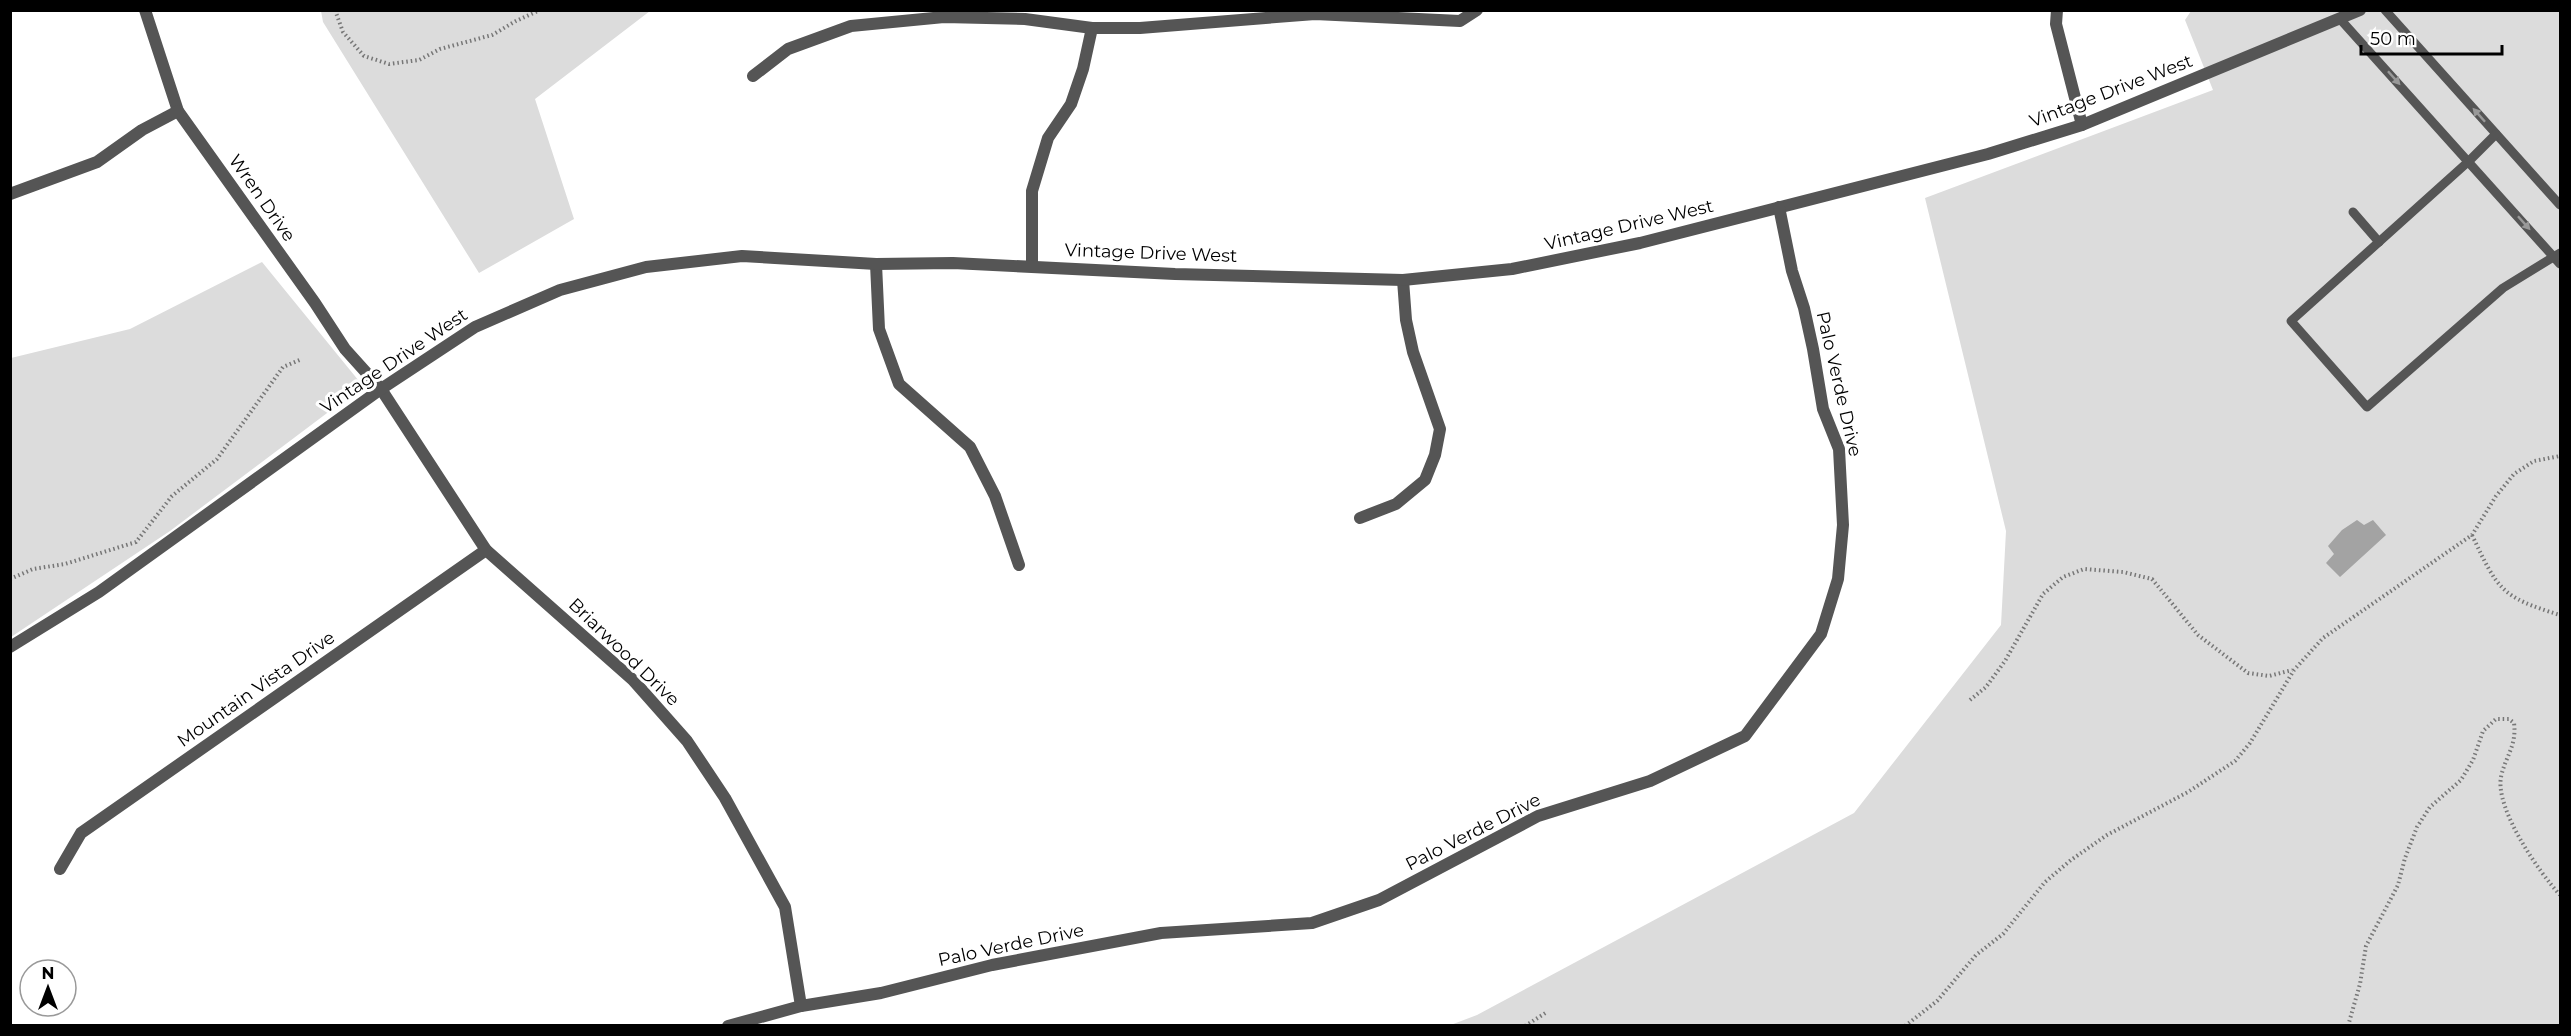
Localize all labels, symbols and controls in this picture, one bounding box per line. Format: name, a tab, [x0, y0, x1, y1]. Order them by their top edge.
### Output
scale bar	[2361, 18, 2502, 56]
text: 50 m	[2370, 28, 2416, 50]
street label: Vintage Drive West	[2027, 50, 2195, 132]
one-way arrow	[2387, 70, 2400, 85]
one-way arrow	[2473, 108, 2486, 123]
street label: Wren Drive	[224, 150, 300, 246]
street label: Vintage Drive West	[1542, 195, 1716, 255]
one-way arrow	[2517, 215, 2530, 230]
street label: Vintage Drive West	[1064, 239, 1238, 267]
street label: Vintage Drive West	[316, 304, 472, 418]
street label: Palo Verde Drive	[1812, 309, 1866, 459]
street label: Briarwood Drive	[564, 593, 684, 711]
street label: Mountain Vista Drive	[173, 626, 339, 752]
street label: Palo Verde Drive	[1402, 788, 1544, 876]
street label: Palo Verde Drive	[936, 919, 1086, 971]
north arrow	[18, 958, 78, 1018]
text: N	[42, 964, 54, 983]

